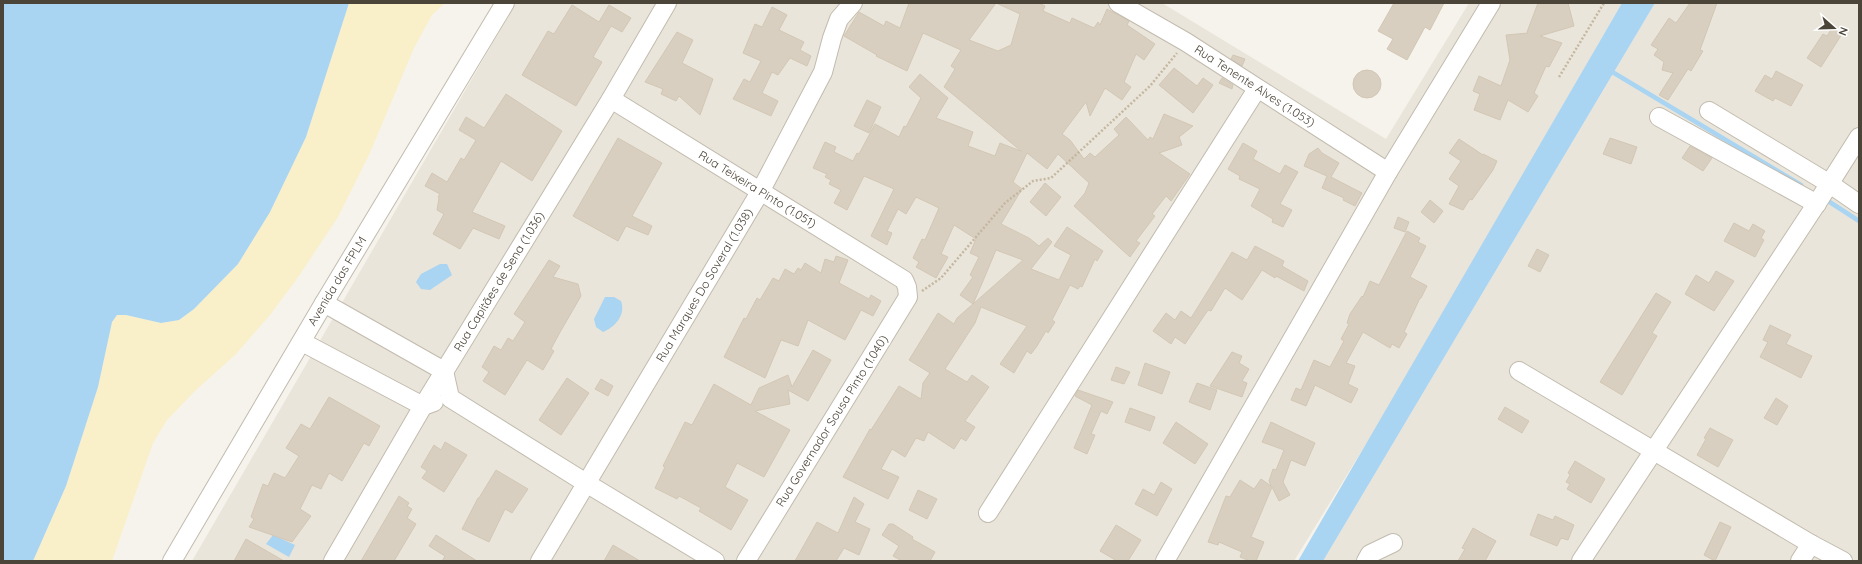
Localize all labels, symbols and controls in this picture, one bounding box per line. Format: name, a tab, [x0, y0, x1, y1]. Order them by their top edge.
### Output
north arrow	[1814, 8, 1854, 48]
text: N	[1835, 25, 1851, 38]
street label: Rua Tenente Alves (1.053)	[1192, 41, 1318, 130]
street label: Rua Teixeira Pinto (1.051)	[696, 147, 819, 231]
street label: Rua Marques Do Soveral (1.038)	[652, 205, 756, 365]
street label: Rua Capitães de Sena (1.036)	[450, 209, 547, 354]
street label: Avenida das FPLM	[304, 233, 369, 328]
street label: Rua Governador Sousa Pinto (1.040)	[772, 332, 891, 509]

